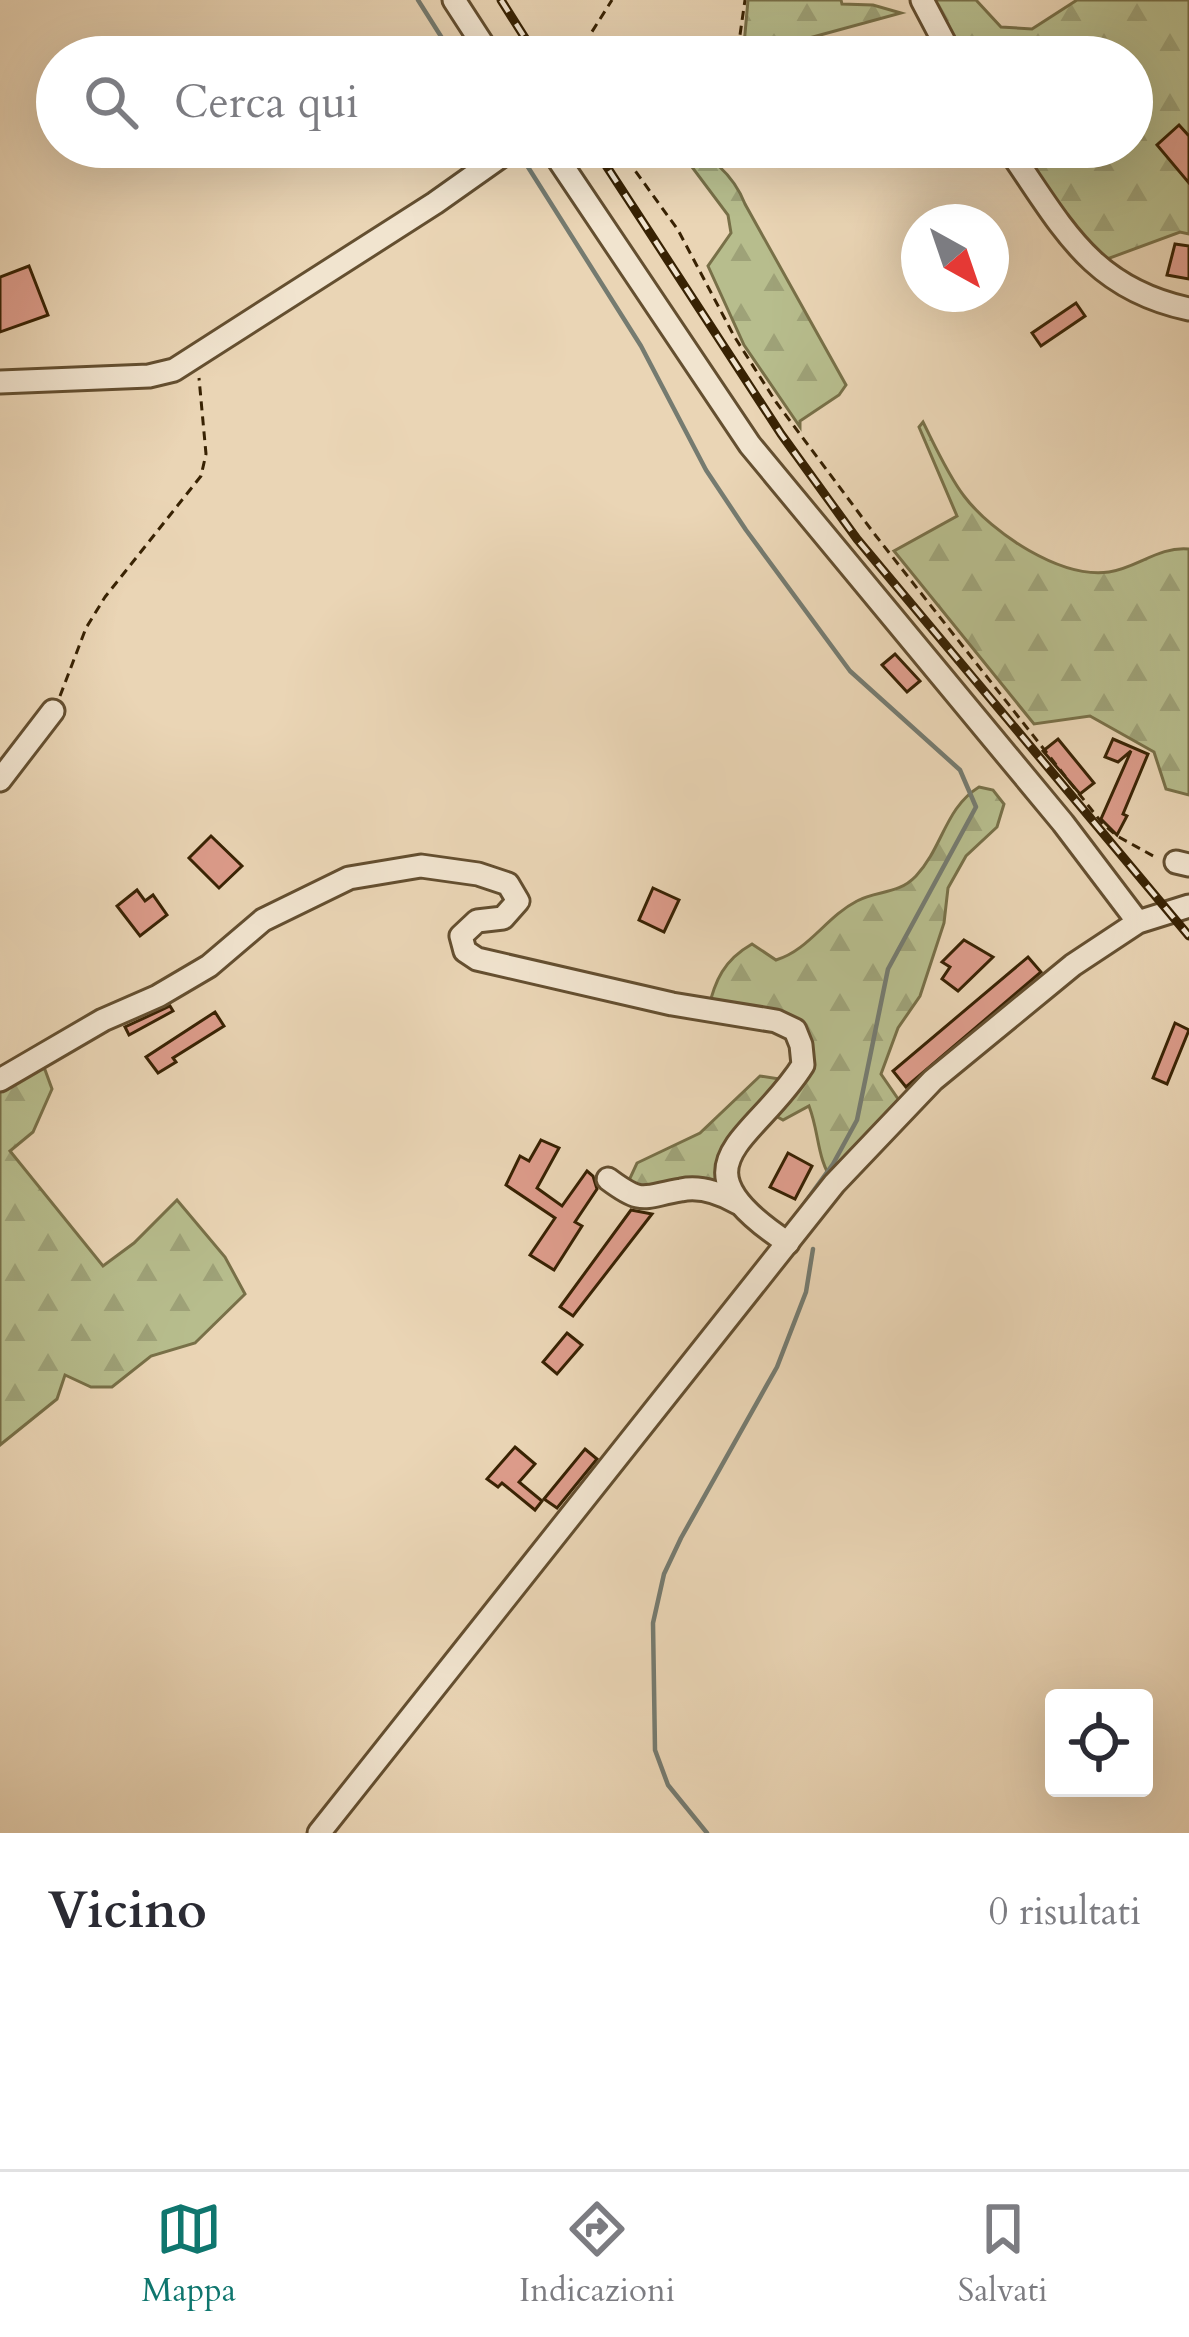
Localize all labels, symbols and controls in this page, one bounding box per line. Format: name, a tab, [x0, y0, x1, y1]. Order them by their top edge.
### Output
search box	[36, 36, 1153, 168]
icon: search	[78, 69, 144, 135]
text: Cerca qui	[174, 72, 359, 133]
north arrow	[901, 204, 1009, 312]
map controls	[1045, 1689, 1153, 1797]
button: locate	[1045, 1689, 1153, 1797]
text: Vicino	[48, 1876, 207, 1946]
text: 0 risultati	[989, 1885, 1141, 1938]
tab: Mappa	[141, 2196, 236, 2313]
tab: Indicazioni	[519, 2196, 675, 2313]
tab: Salvati	[958, 2196, 1048, 2313]

